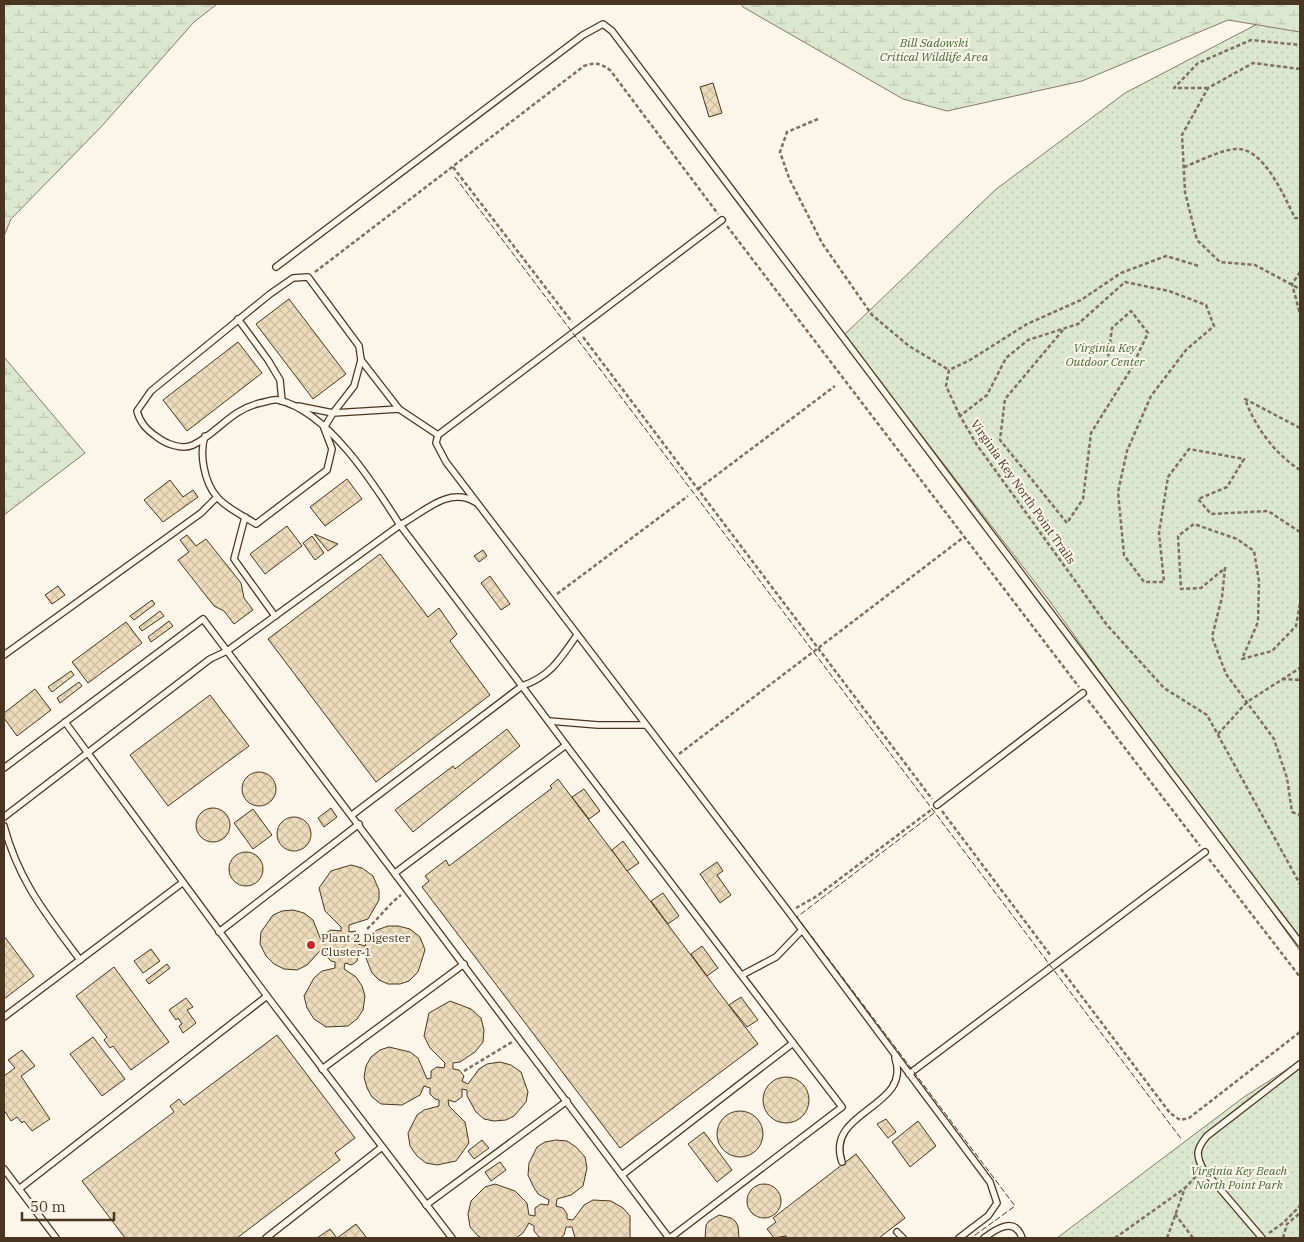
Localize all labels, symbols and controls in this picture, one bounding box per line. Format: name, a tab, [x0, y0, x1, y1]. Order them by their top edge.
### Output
park label: Bill Sadowski Critical Wildlife Area	[880, 35, 989, 64]
park label: Virginia Key Outdoor Center	[1065, 340, 1145, 369]
street label: Virginia Key North Point Trails	[968, 417, 1079, 567]
place label: Plant 2 Digester Cluster 1	[321, 930, 411, 959]
marker: Plant 2 Digester Cluster 1	[305, 939, 317, 951]
park label: Virginia Key Beach North Point Park	[1191, 1163, 1288, 1192]
scale bar	[22, 1190, 115, 1222]
text: 50 m	[30, 1197, 66, 1216]

